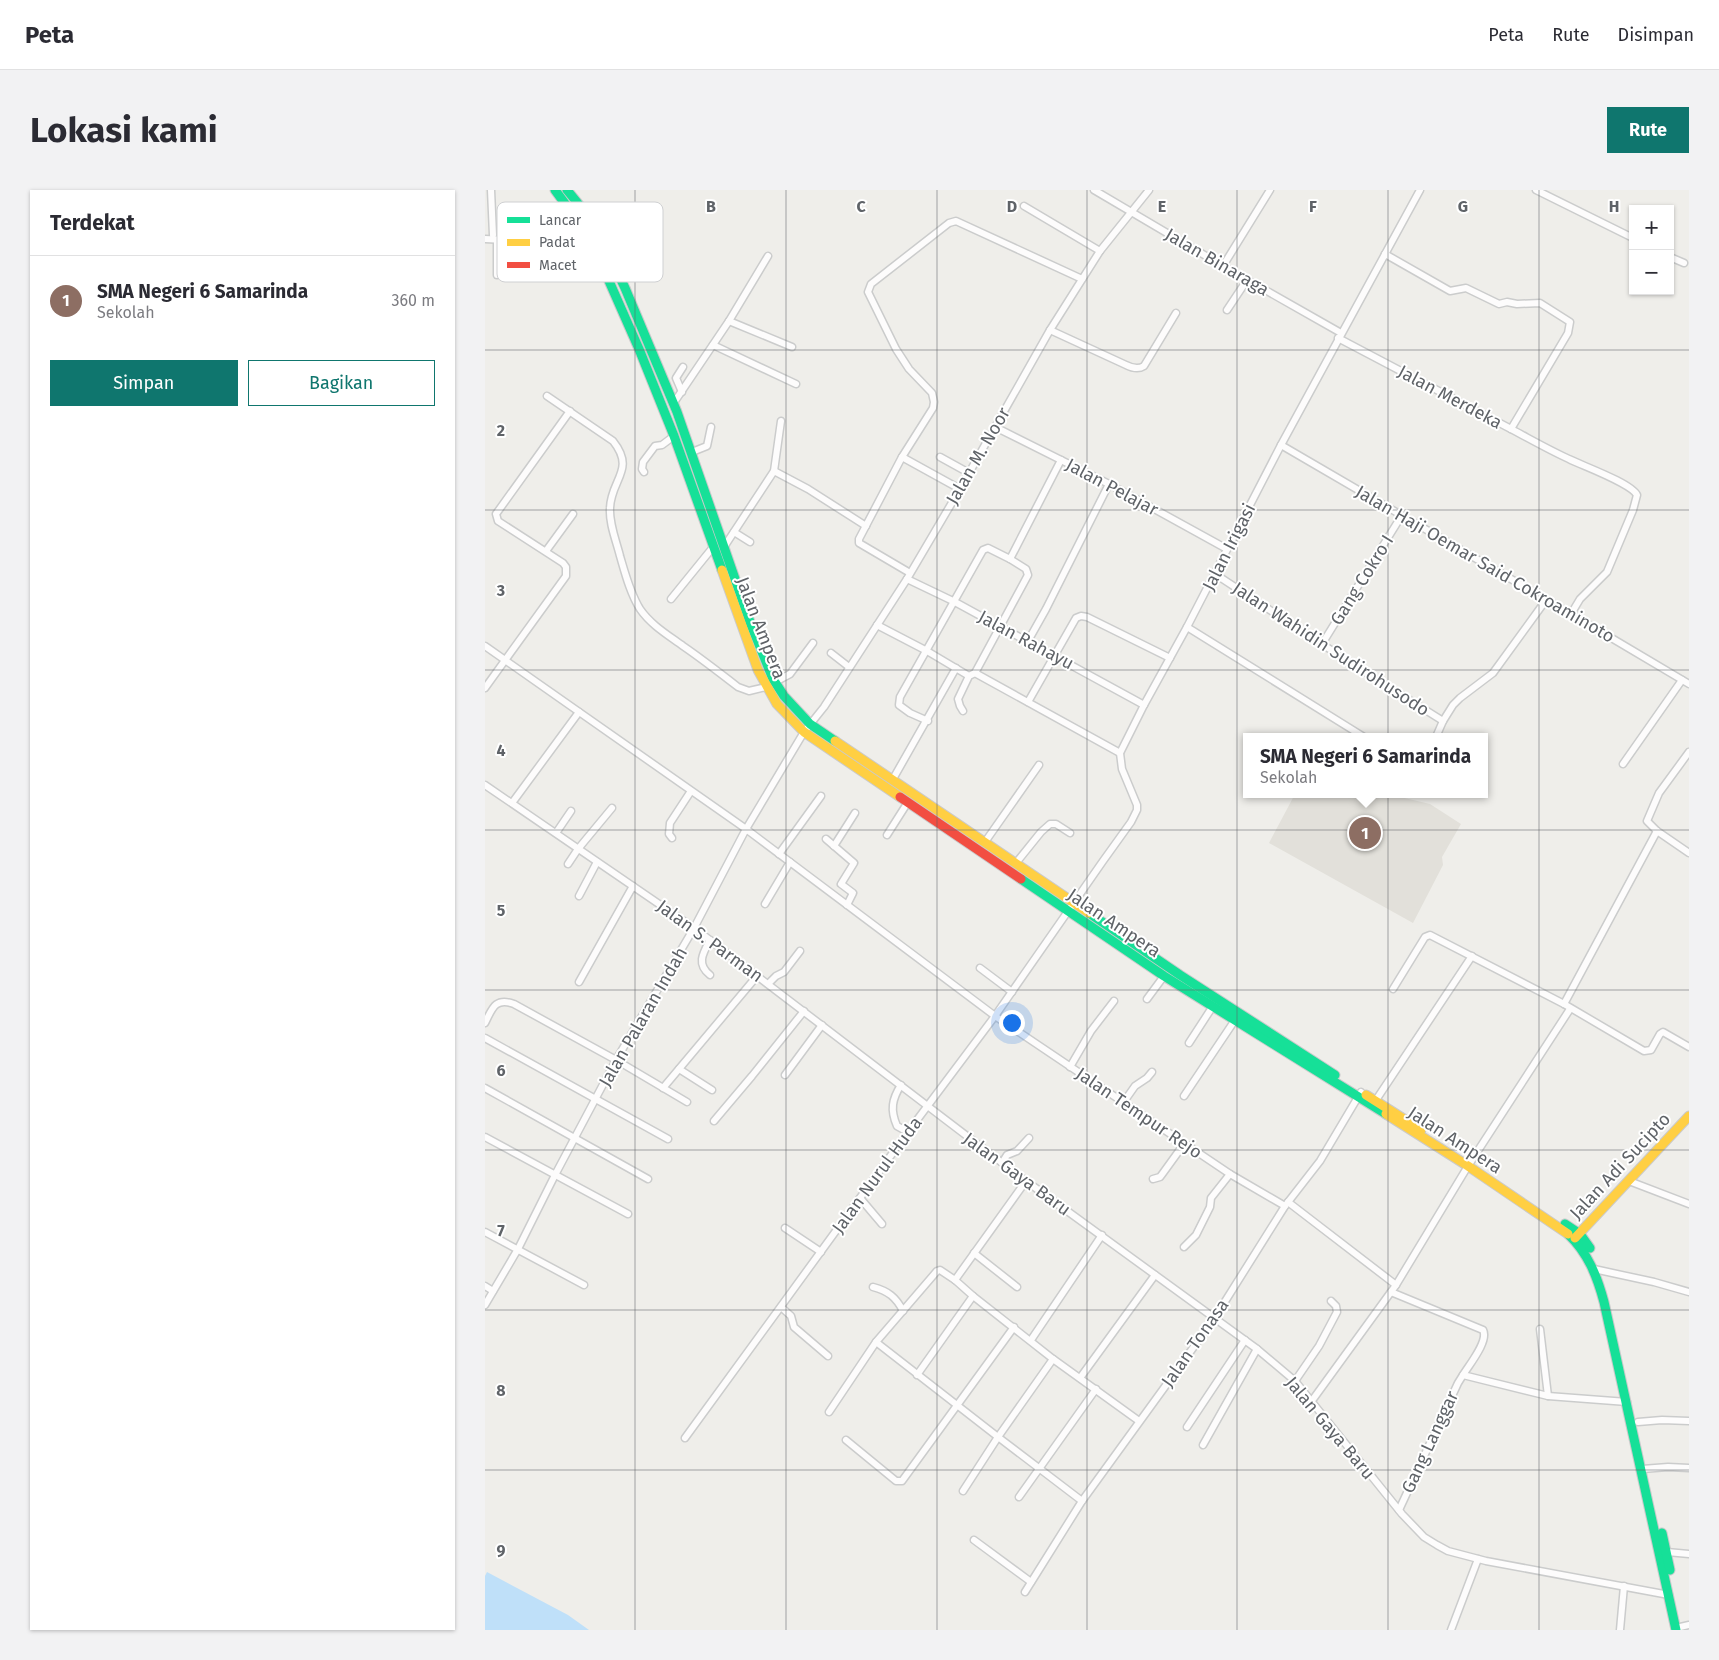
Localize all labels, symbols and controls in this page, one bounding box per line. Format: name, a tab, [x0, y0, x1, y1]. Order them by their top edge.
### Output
text: Peta	[25, 21, 74, 49]
text: Peta	[1488, 24, 1524, 46]
text: Rute	[1552, 24, 1590, 46]
text: Disimpan	[1618, 24, 1694, 46]
button: Rute	[1607, 107, 1689, 153]
text: Lokasi kami	[30, 109, 218, 151]
text: B	[706, 197, 716, 216]
text: C	[856, 197, 866, 216]
text: D	[1007, 197, 1017, 216]
text: E	[1158, 197, 1166, 216]
text: F	[1309, 197, 1317, 216]
text: G	[1458, 197, 1468, 216]
text: H	[1609, 197, 1619, 216]
legend	[497, 202, 663, 282]
map controls	[1629, 205, 1674, 295]
button: +	[1629, 205, 1674, 250]
text: Terdekat	[50, 210, 135, 236]
text: Lancar	[539, 212, 582, 229]
street label: Jalan Binaraga	[1161, 223, 1273, 301]
text: Padat	[539, 234, 576, 251]
button: −	[1629, 250, 1674, 295]
text: Macet	[539, 257, 578, 274]
text: SMA Negeri 6 Samarinda	[97, 280, 308, 303]
text: 1	[62, 291, 70, 310]
text: 360 m	[392, 291, 435, 310]
text: Sekolah	[97, 303, 155, 322]
button: Simpan	[50, 360, 238, 406]
button: Bagikan	[248, 360, 435, 406]
street label: Jalan Merdeka	[1394, 360, 1506, 434]
street label: Jalan M. Noor	[941, 403, 1015, 509]
text: 2	[497, 421, 505, 440]
street label: Jalan Pelajar	[1062, 453, 1162, 521]
street label: Jalan Haji Oemar Said Cokroaminoto	[1351, 481, 1619, 647]
street label: Jalan Irigasi	[1198, 500, 1260, 594]
street label: Gang Cokro I	[1326, 531, 1398, 629]
street label: Jalan Ampera	[731, 574, 791, 682]
street label: Jalan Wahidin Sudirohusodo	[1228, 577, 1434, 721]
text: 3	[496, 581, 505, 600]
street label: Jalan Rahayu	[974, 606, 1078, 674]
popup	[1243, 733, 1488, 798]
text: 4	[496, 741, 506, 760]
text: SMA Negeri 6 Samarinda	[1260, 745, 1471, 768]
text: Sekolah	[1260, 768, 1317, 787]
pin: 1	[1349, 814, 1381, 852]
street label: Jalan Ampera	[1063, 884, 1165, 962]
street label: Jalan S. Parman	[652, 895, 768, 987]
text: 5	[497, 901, 506, 920]
street label: Jalan Palaran Indah	[594, 943, 692, 1091]
your location	[999, 1010, 1025, 1036]
text: 6	[496, 1061, 506, 1080]
street label: Jalan Tempur Rejo	[1072, 1063, 1206, 1163]
street label: Jalan Ampera	[1404, 1101, 1506, 1179]
street label: Jalan Adi Sucipto	[1565, 1108, 1675, 1224]
street label: Jalan Nurul Huda	[827, 1112, 927, 1238]
street label: Jalan Gaya Baru	[959, 1128, 1075, 1220]
text: 7	[497, 1221, 505, 1240]
street label: Jalan Tonasa	[1157, 1295, 1233, 1391]
street label: Jalan Gaya Baru	[1281, 1372, 1379, 1484]
text: 8	[496, 1381, 506, 1400]
street label: Gang Langgar	[1397, 1387, 1463, 1497]
text: 9	[497, 1541, 506, 1560]

